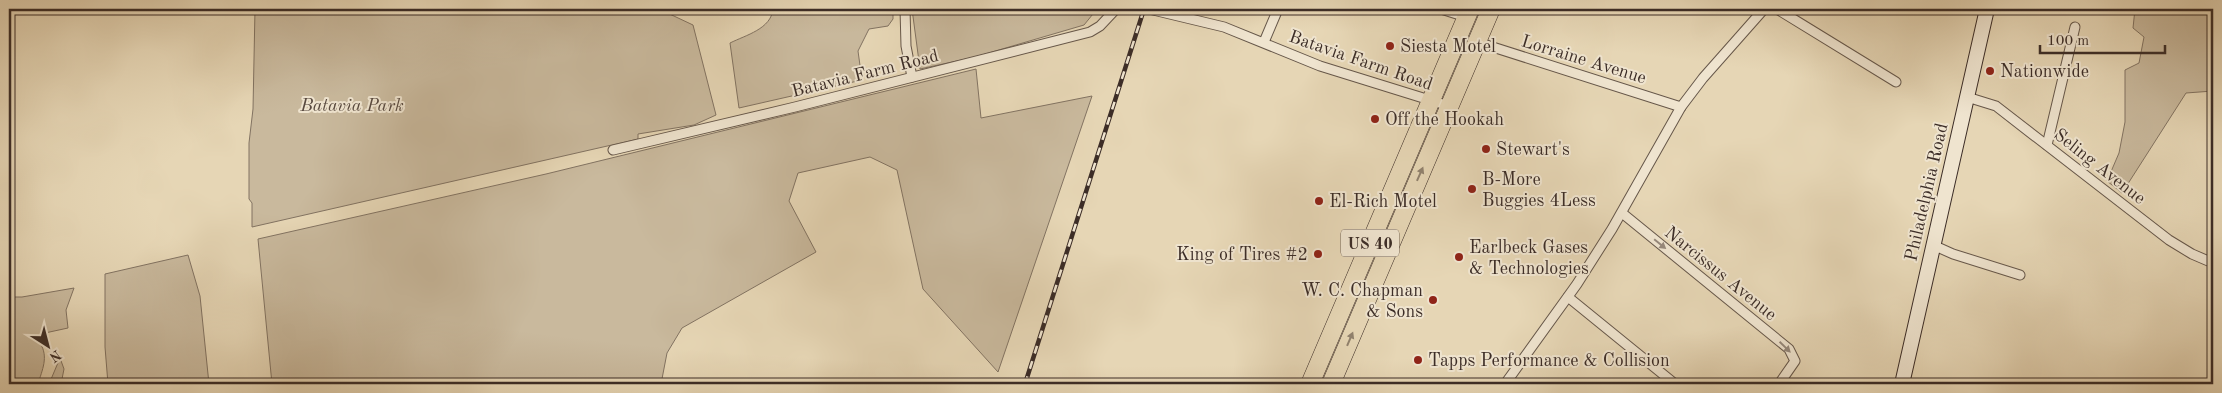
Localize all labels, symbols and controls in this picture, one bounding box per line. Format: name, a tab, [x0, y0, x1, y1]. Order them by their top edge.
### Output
scale bar	[2040, 22, 2164, 54]
street label: Batavia Farm Road	[1286, 28, 1435, 94]
street label: Lorraine Avenue	[1519, 32, 1648, 88]
text: 100 m	[2047, 34, 2089, 49]
place label: Siesta Motel	[1400, 38, 1496, 56]
marker: Siesta Motel	[1384, 40, 1396, 52]
street label: Batavia Farm Road	[790, 47, 941, 101]
place label: Nationwide	[2000, 63, 2089, 81]
marker: Nationwide	[1984, 65, 1996, 77]
park label: Batavia Park	[299, 97, 404, 115]
place label: Off the Hookah	[1385, 111, 1504, 129]
marker: Off the Hookah	[1369, 113, 1381, 125]
street label: Philadelphia Road	[1902, 121, 1952, 263]
street label: Seling Avenue	[2050, 126, 2149, 208]
place label: Stewart's	[1496, 141, 1570, 159]
marker: Stewart's	[1480, 143, 1492, 155]
one-way arrow	[1417, 167, 1425, 181]
place label: B-More Buggies 4Less	[1482, 171, 1596, 210]
marker: B-More Buggies 4Less	[1466, 183, 1478, 195]
place label: El-Rich Motel	[1329, 193, 1437, 211]
marker: El-Rich Motel	[1313, 195, 1325, 207]
street label: Narcissus Avenue	[1661, 223, 1780, 324]
road number: US 40	[1341, 230, 1399, 256]
one-way arrow	[1653, 238, 1665, 250]
place label: Earlbeck Gases & Technologies	[1469, 239, 1589, 278]
place label: King of Tires #2	[1176, 246, 1308, 264]
marker: King of Tires #2	[1312, 248, 1324, 260]
marker: Earlbeck Gases & Technologies	[1453, 251, 1465, 263]
place label: W. C. Chapman & Sons	[1301, 282, 1423, 321]
marker: W. C. Chapman & Sons	[1427, 294, 1439, 306]
north arrow	[22, 320, 72, 370]
one-way arrow	[1347, 332, 1355, 346]
one-way arrow	[1779, 341, 1791, 353]
text: N	[46, 347, 63, 365]
place label: Tapps Performance & Collision	[1428, 352, 1670, 370]
marker: Tapps Performance & Collision	[1412, 354, 1424, 366]

